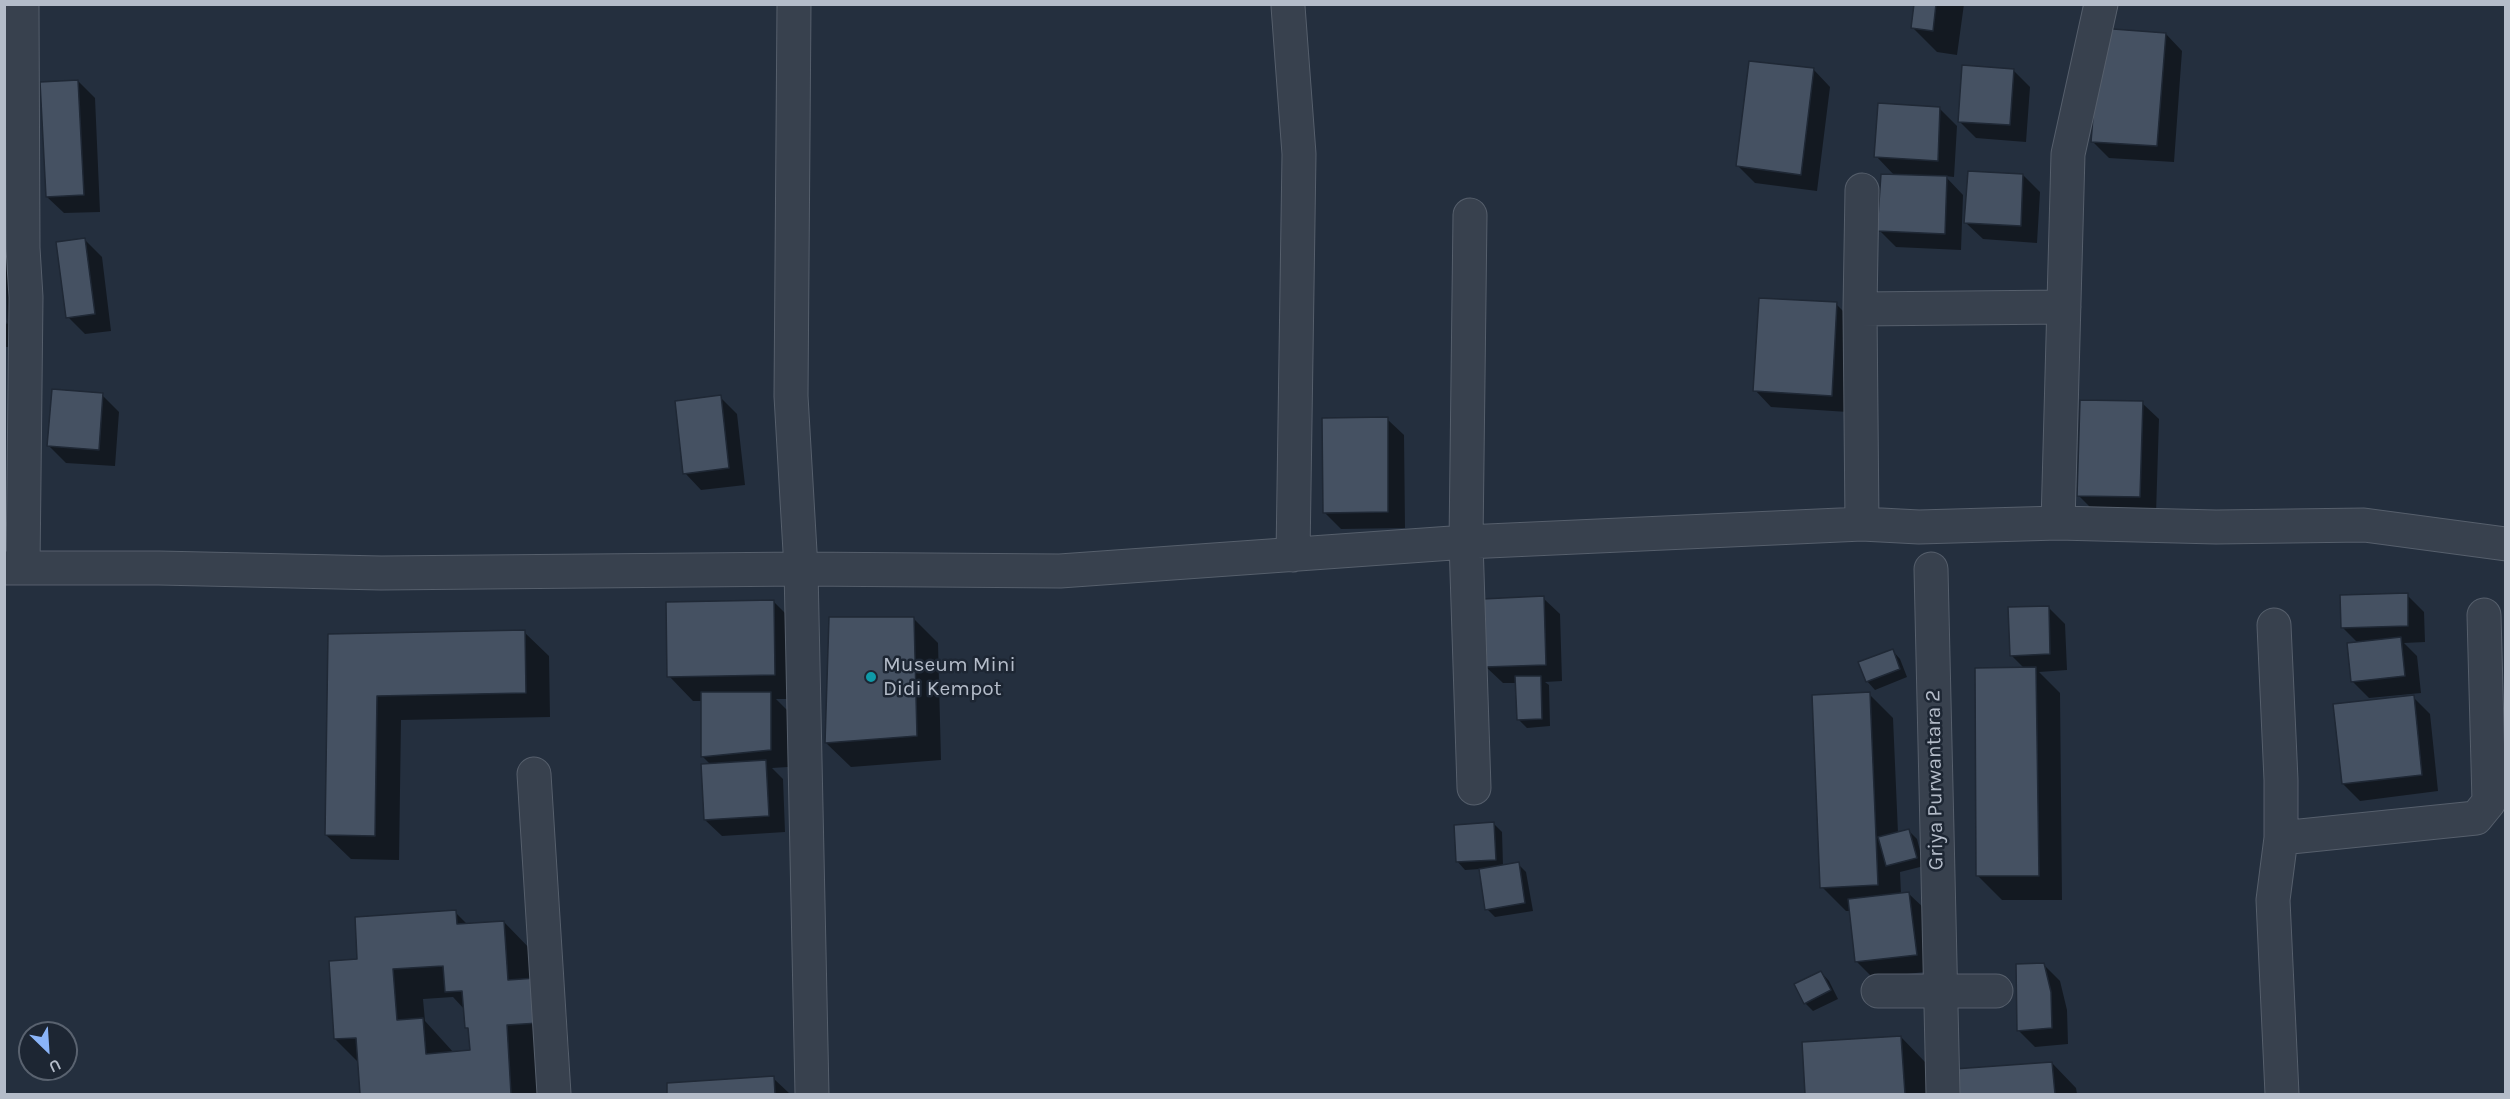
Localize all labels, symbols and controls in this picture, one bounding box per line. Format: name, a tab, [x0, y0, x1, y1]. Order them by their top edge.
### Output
place label: Museum Mini Didi Kempot	[883, 652, 1016, 702]
marker: Museum Mini Didi Kempot	[864, 670, 878, 684]
street label: Griya Purwantara 2	[1921, 689, 1949, 871]
north arrow	[18, 1021, 78, 1081]
text: U	[46, 1055, 64, 1077]

